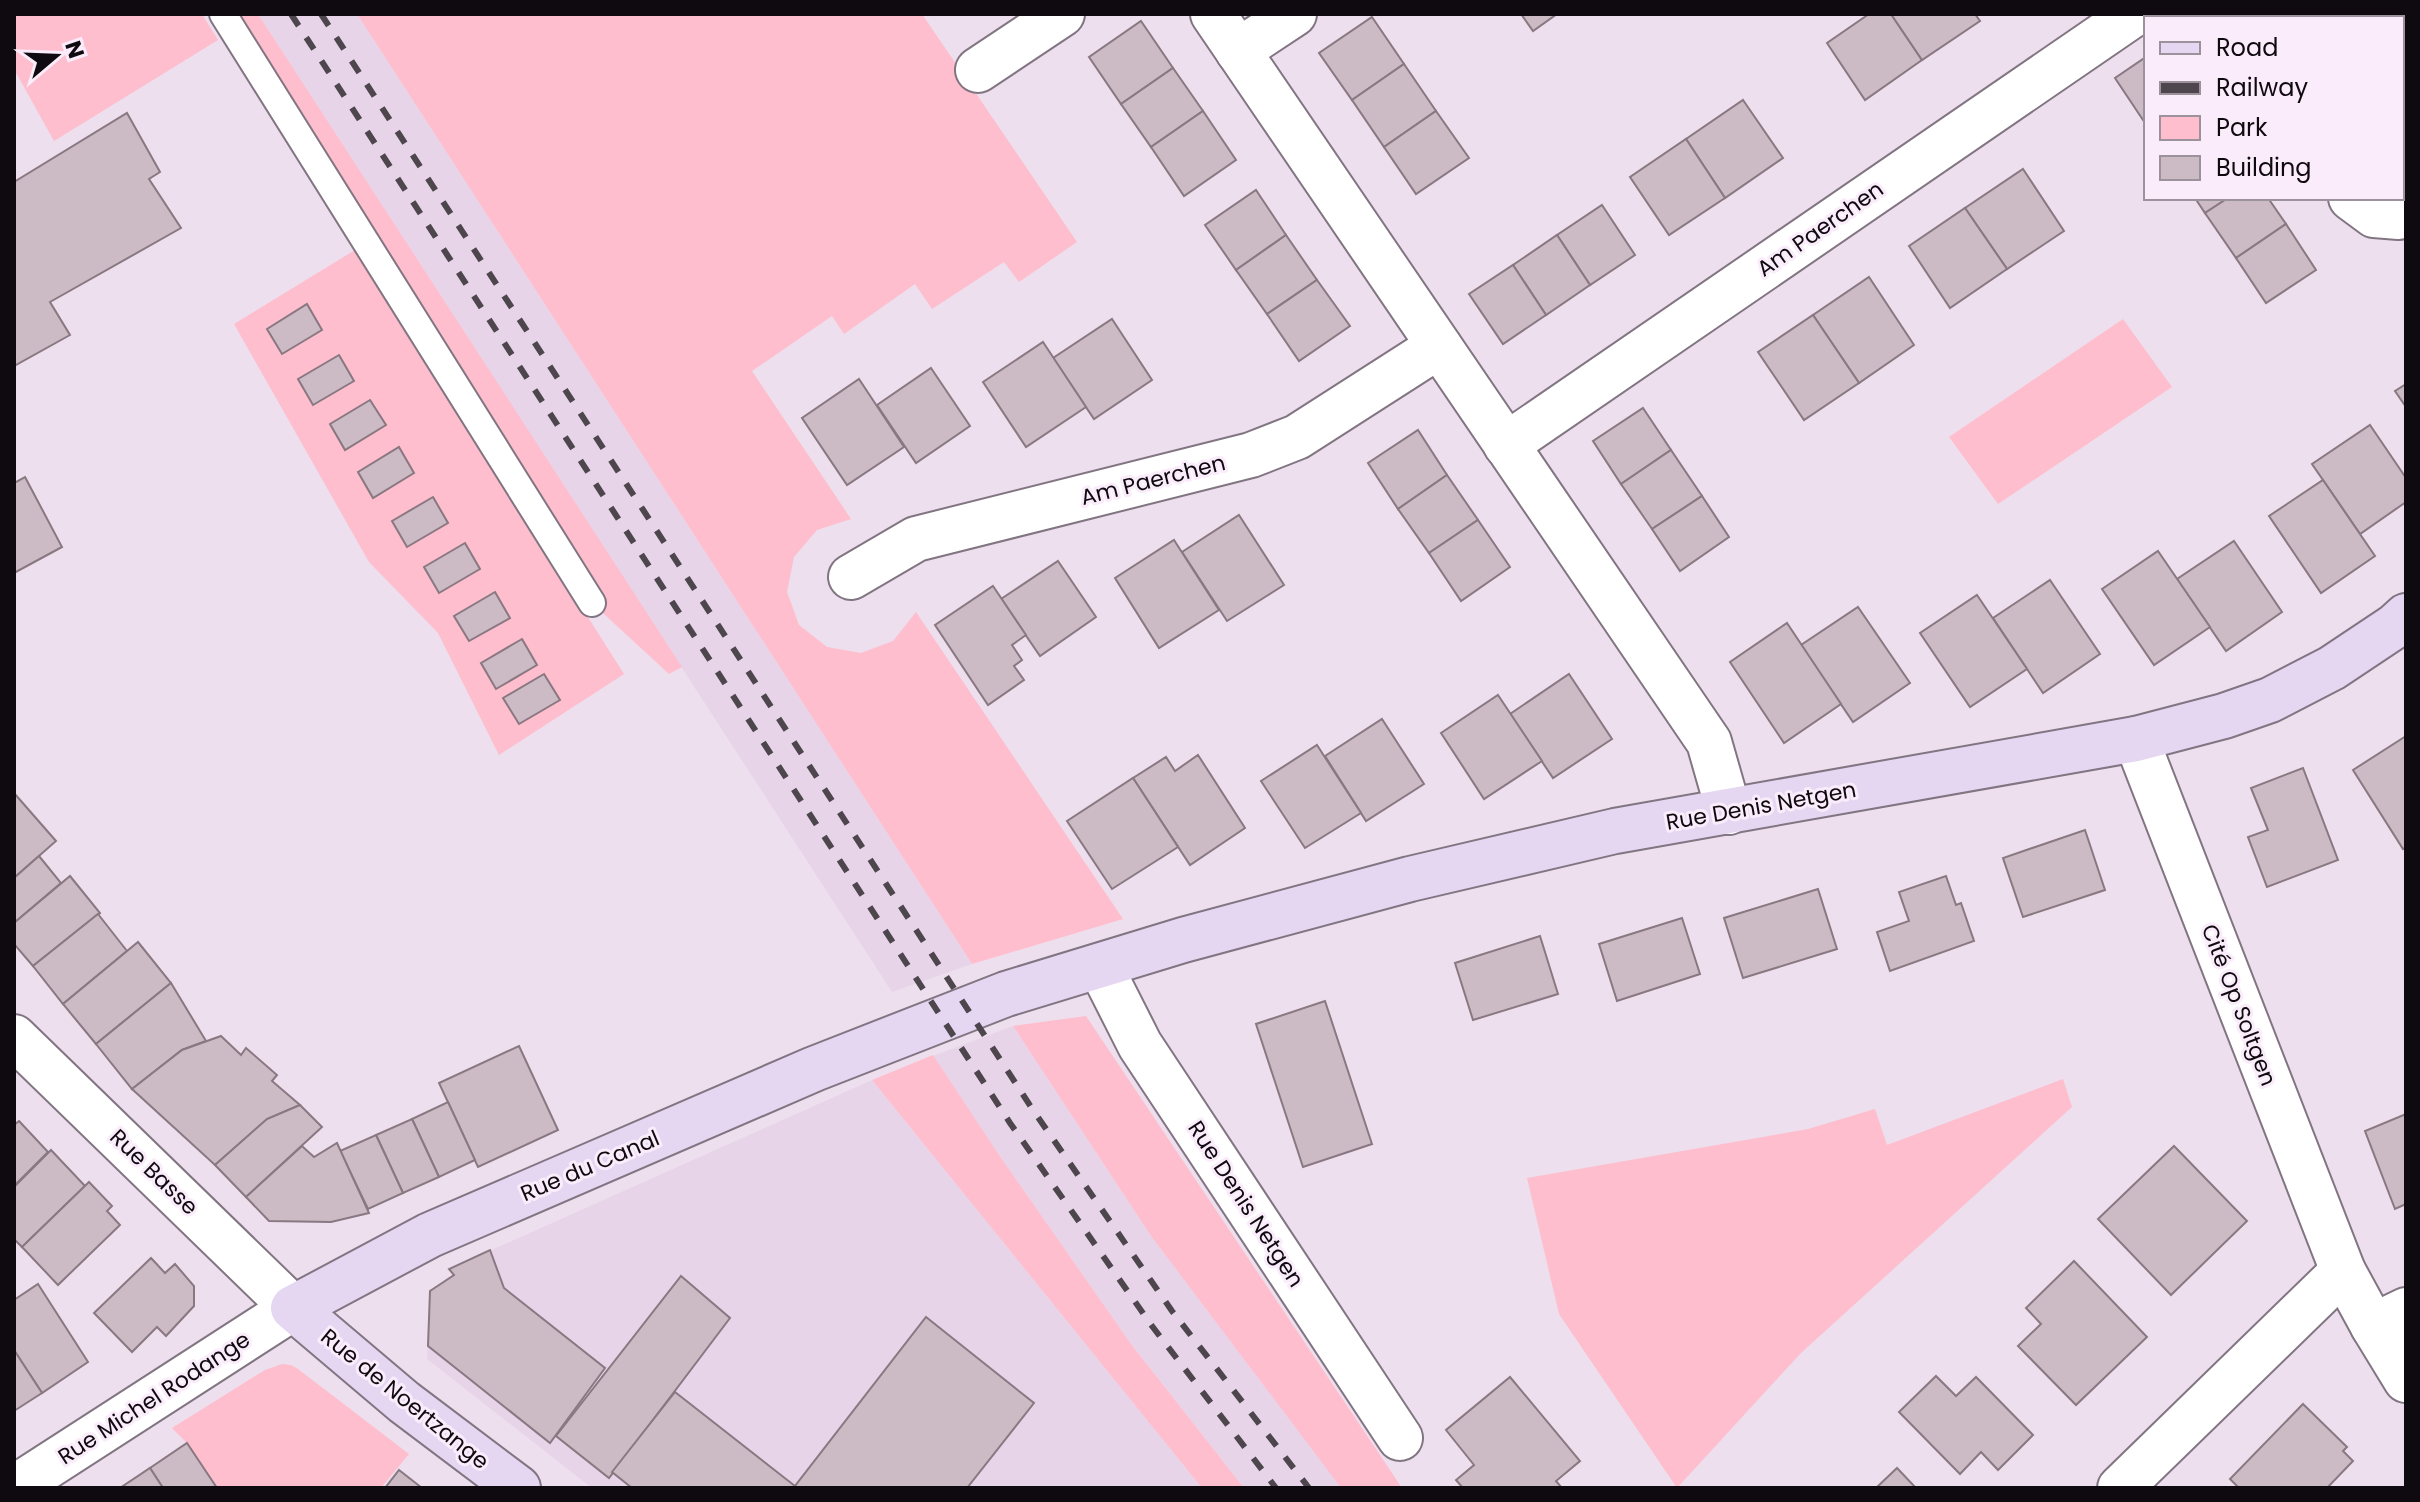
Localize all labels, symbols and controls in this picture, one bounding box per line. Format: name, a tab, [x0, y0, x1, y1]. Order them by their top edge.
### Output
north arrow	[16, 16, 96, 96]
legend	[2144, 16, 2404, 200]
text: Road	[2216, 31, 2278, 64]
text: N	[57, 37, 92, 63]
text: Railway	[2216, 71, 2309, 104]
text: Park	[2216, 111, 2268, 144]
text: Building	[2216, 151, 2312, 184]
street label: Am Paerchen	[1750, 174, 1890, 284]
street label: Am Paerchen	[1077, 447, 1229, 513]
street label: Rue Denis Netgen	[1663, 774, 1859, 838]
street label: Cité Op Soltgen	[2194, 920, 2284, 1090]
street label: Rue Denis Netgen	[1181, 1115, 1311, 1293]
street label: Rue Basse	[103, 1122, 205, 1222]
street label: Rue du Canal	[516, 1123, 664, 1209]
street label: Rue de Noertzange	[314, 1321, 496, 1477]
street label: Rue Michel Rodange	[52, 1324, 256, 1472]

